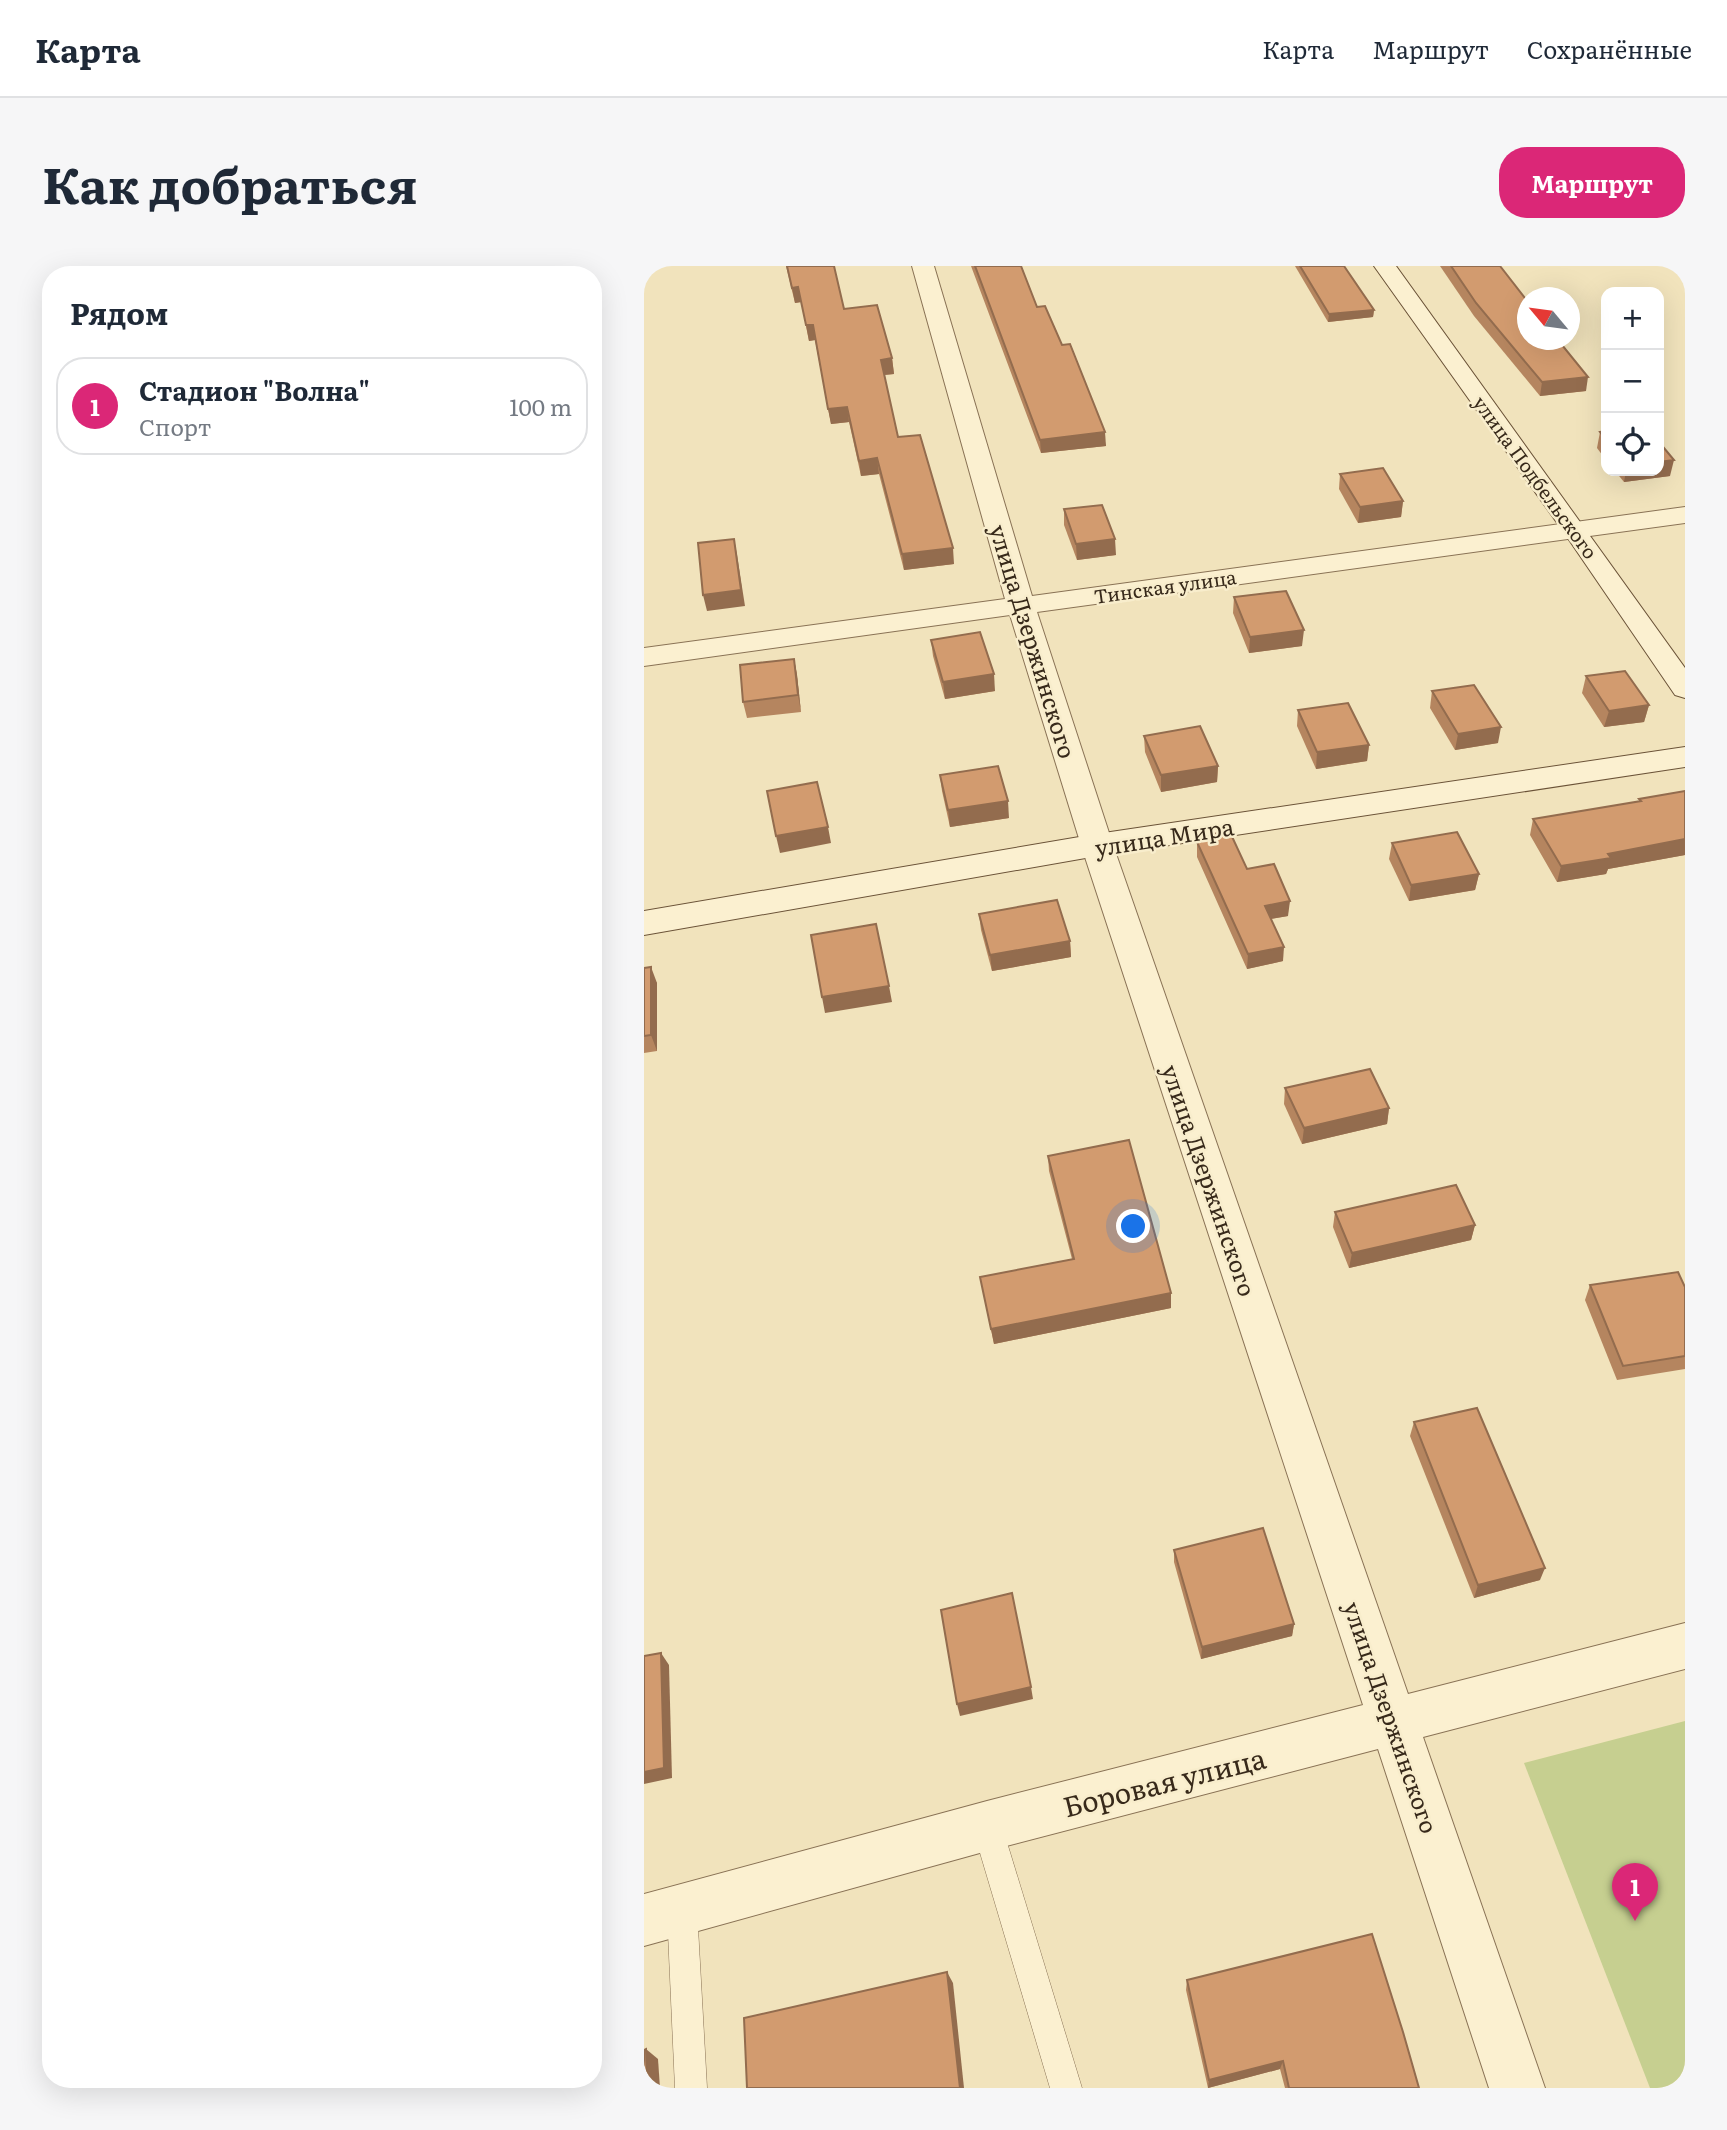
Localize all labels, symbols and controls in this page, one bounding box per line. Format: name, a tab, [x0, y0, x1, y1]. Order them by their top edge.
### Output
text: Карта	[35, 24, 141, 73]
text: Карта	[1262, 31, 1334, 66]
text: Маршрут	[1372, 31, 1489, 66]
text: Сохранённые	[1527, 31, 1692, 66]
text: Как добраться	[42, 146, 418, 219]
button: Маршрут	[1499, 147, 1685, 218]
north arrow	[1517, 287, 1580, 350]
map controls	[1601, 287, 1664, 476]
button: +	[1601, 287, 1664, 350]
text: Рядом	[70, 290, 168, 334]
button: −	[1601, 350, 1664, 413]
text: Стадион "Волна"	[139, 370, 370, 409]
text: 1	[90, 389, 100, 423]
text: 100 m	[509, 389, 572, 423]
street label: улица Подбельского	[1467, 390, 1605, 564]
text: Спорт	[139, 409, 211, 443]
button: locate	[1601, 413, 1664, 476]
street label: улица Дзержинского	[982, 520, 1086, 762]
street label: Тинская улица	[1092, 562, 1239, 610]
street label: улица Мира	[1092, 808, 1237, 864]
street label: улица Дзержинского	[1154, 1060, 1266, 1300]
your location	[1116, 1209, 1150, 1243]
street label: улица Дзержинского	[1336, 1597, 1448, 1837]
street label: Боровая улица	[1058, 1736, 1270, 1826]
pin: 1	[1612, 1863, 1658, 1921]

